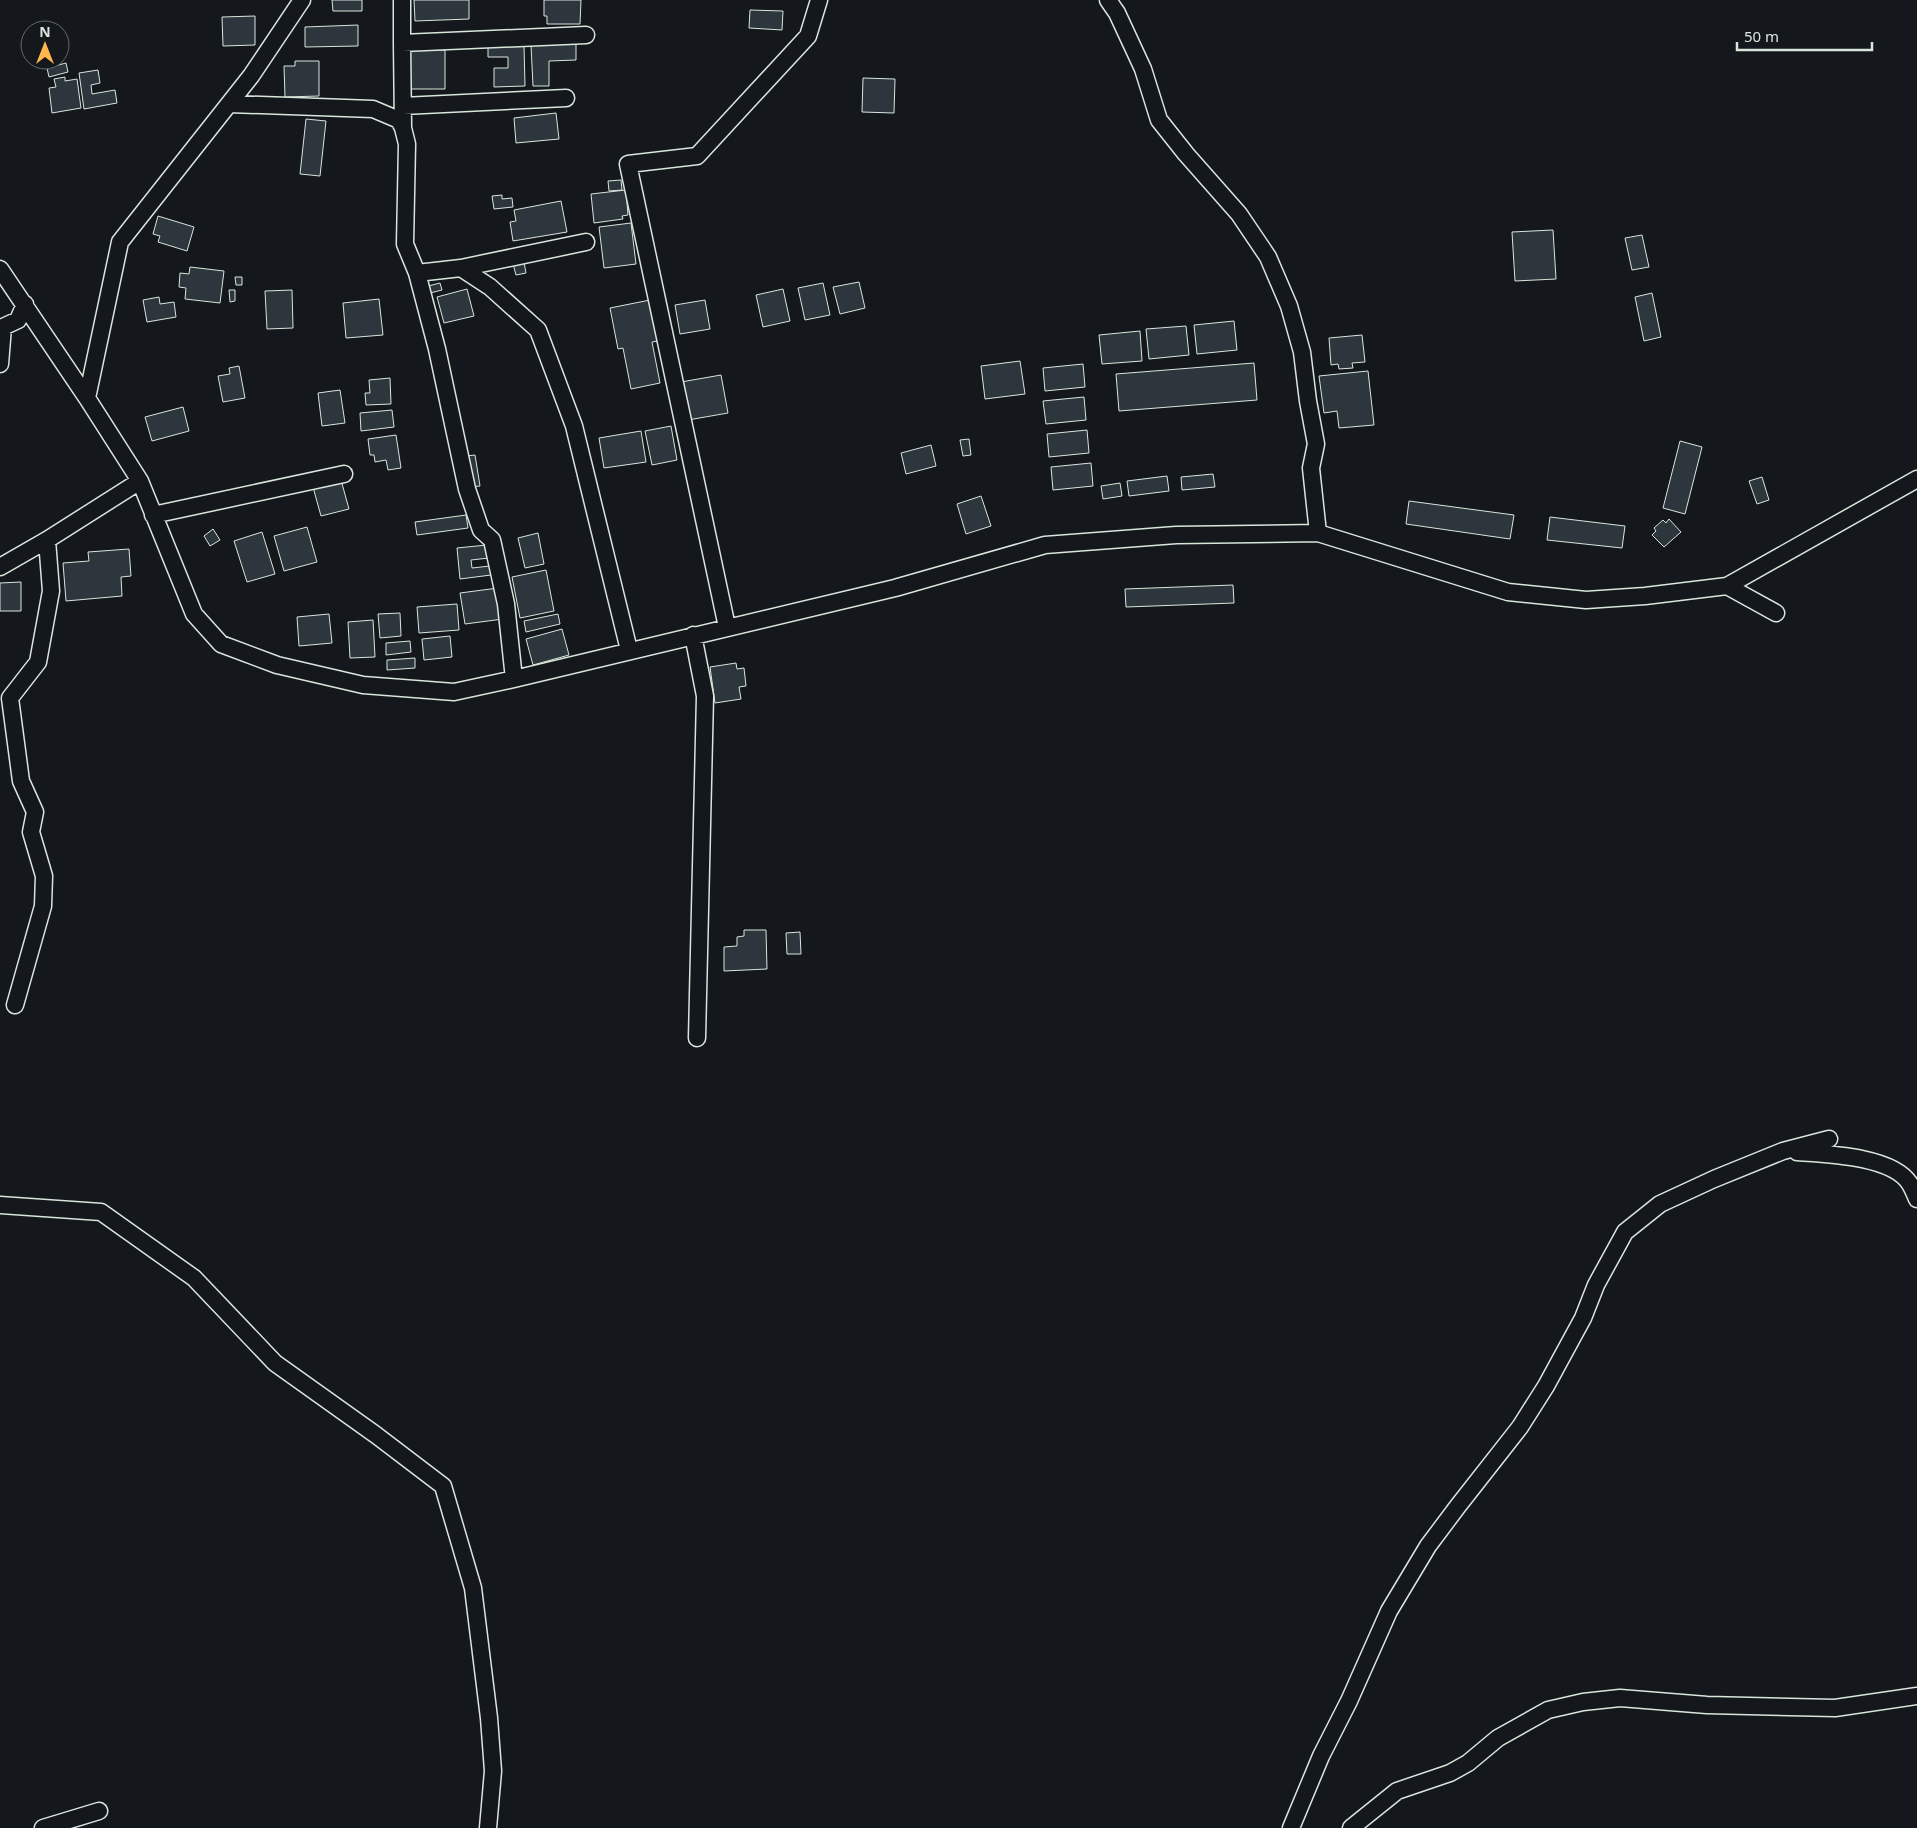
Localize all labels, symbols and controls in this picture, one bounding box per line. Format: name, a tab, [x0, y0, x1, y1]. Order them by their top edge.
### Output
north arrow	[20, 20, 70, 70]
scale bar	[1737, 20, 1872, 52]
text: N	[39, 22, 51, 41]
text: 50 m	[1744, 26, 1779, 46]

